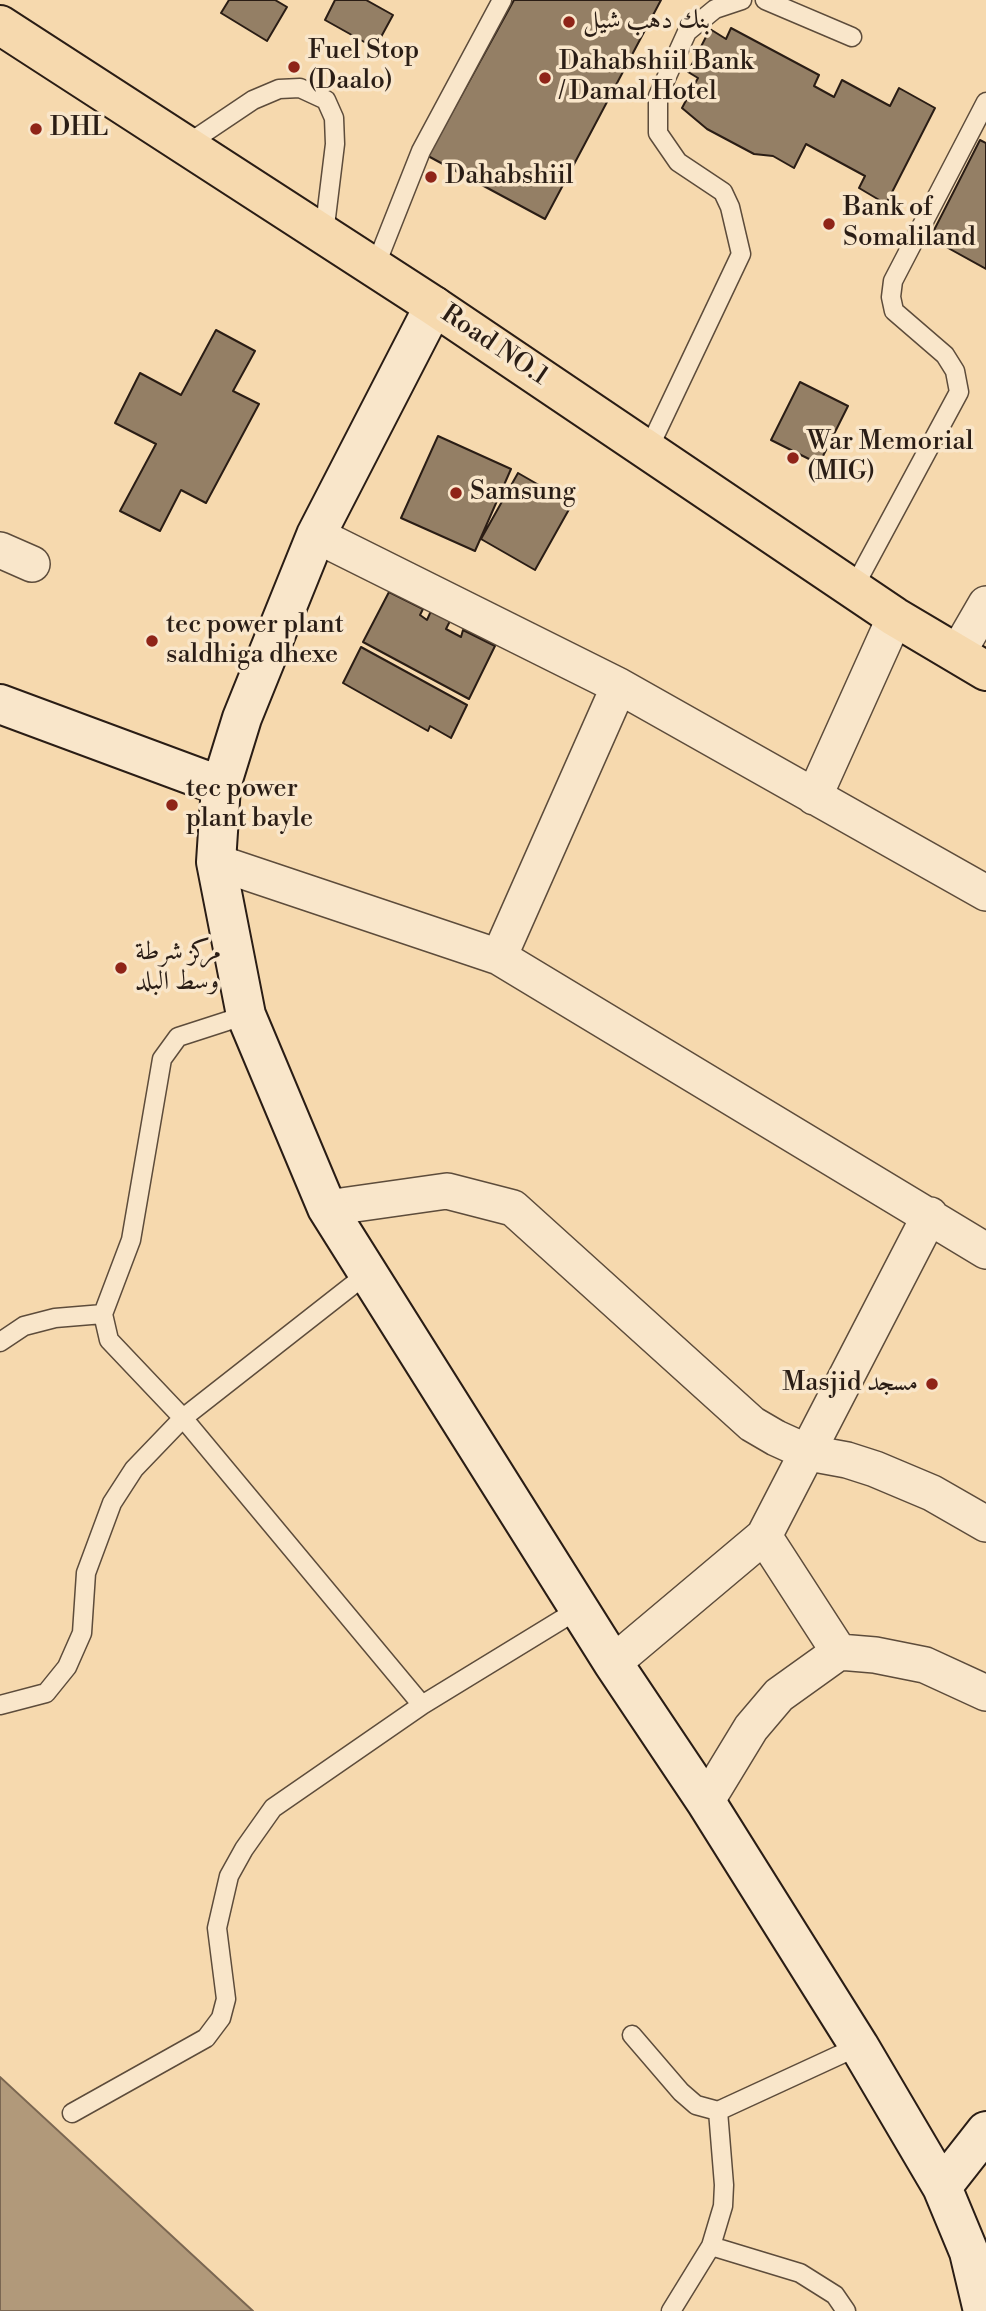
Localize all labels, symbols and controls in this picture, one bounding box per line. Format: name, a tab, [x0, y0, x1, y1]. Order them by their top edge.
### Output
place label: بنك دهب شيل	[583, 6, 710, 38]
marker: بنك دهب شيل	[561, 14, 577, 30]
place label: Fuel Stop (Daalo)	[308, 36, 419, 98]
place label: Dahabshiil Bank / Damal Hotel	[559, 47, 753, 108]
marker: Fuel Stop (Daalo)	[286, 59, 302, 75]
marker: Dahabshiil Bank / Damal Hotel	[537, 70, 553, 86]
place label: DHL	[50, 113, 108, 145]
marker: DHL	[28, 121, 44, 137]
place label: Dahabshiil	[445, 161, 574, 193]
marker: Dahabshiil	[423, 169, 439, 185]
place label: Bank of Somaliland	[843, 193, 976, 255]
marker: Bank of Somaliland	[821, 216, 837, 232]
street label: Road NO.1	[435, 299, 553, 393]
place label: War Memorial (MIG)	[807, 427, 973, 488]
marker: War Memorial (MIG)	[785, 450, 801, 466]
place label: Samsung	[470, 477, 576, 509]
marker: Samsung	[448, 485, 464, 501]
place label: tec power plant saldhiga dhexe	[166, 610, 344, 672]
marker: tec power plant saldhiga dhexe	[144, 633, 160, 649]
place label: tec power plant bayle	[186, 774, 313, 836]
marker: tec power plant bayle	[164, 797, 180, 813]
place label: مركز شرطة وسط البلد	[135, 937, 221, 998]
marker: مركز شرطة وسط البلد	[113, 960, 129, 976]
place label: Masjid مسجد	[782, 1368, 918, 1400]
marker: Masjid مسجد	[924, 1376, 940, 1392]

